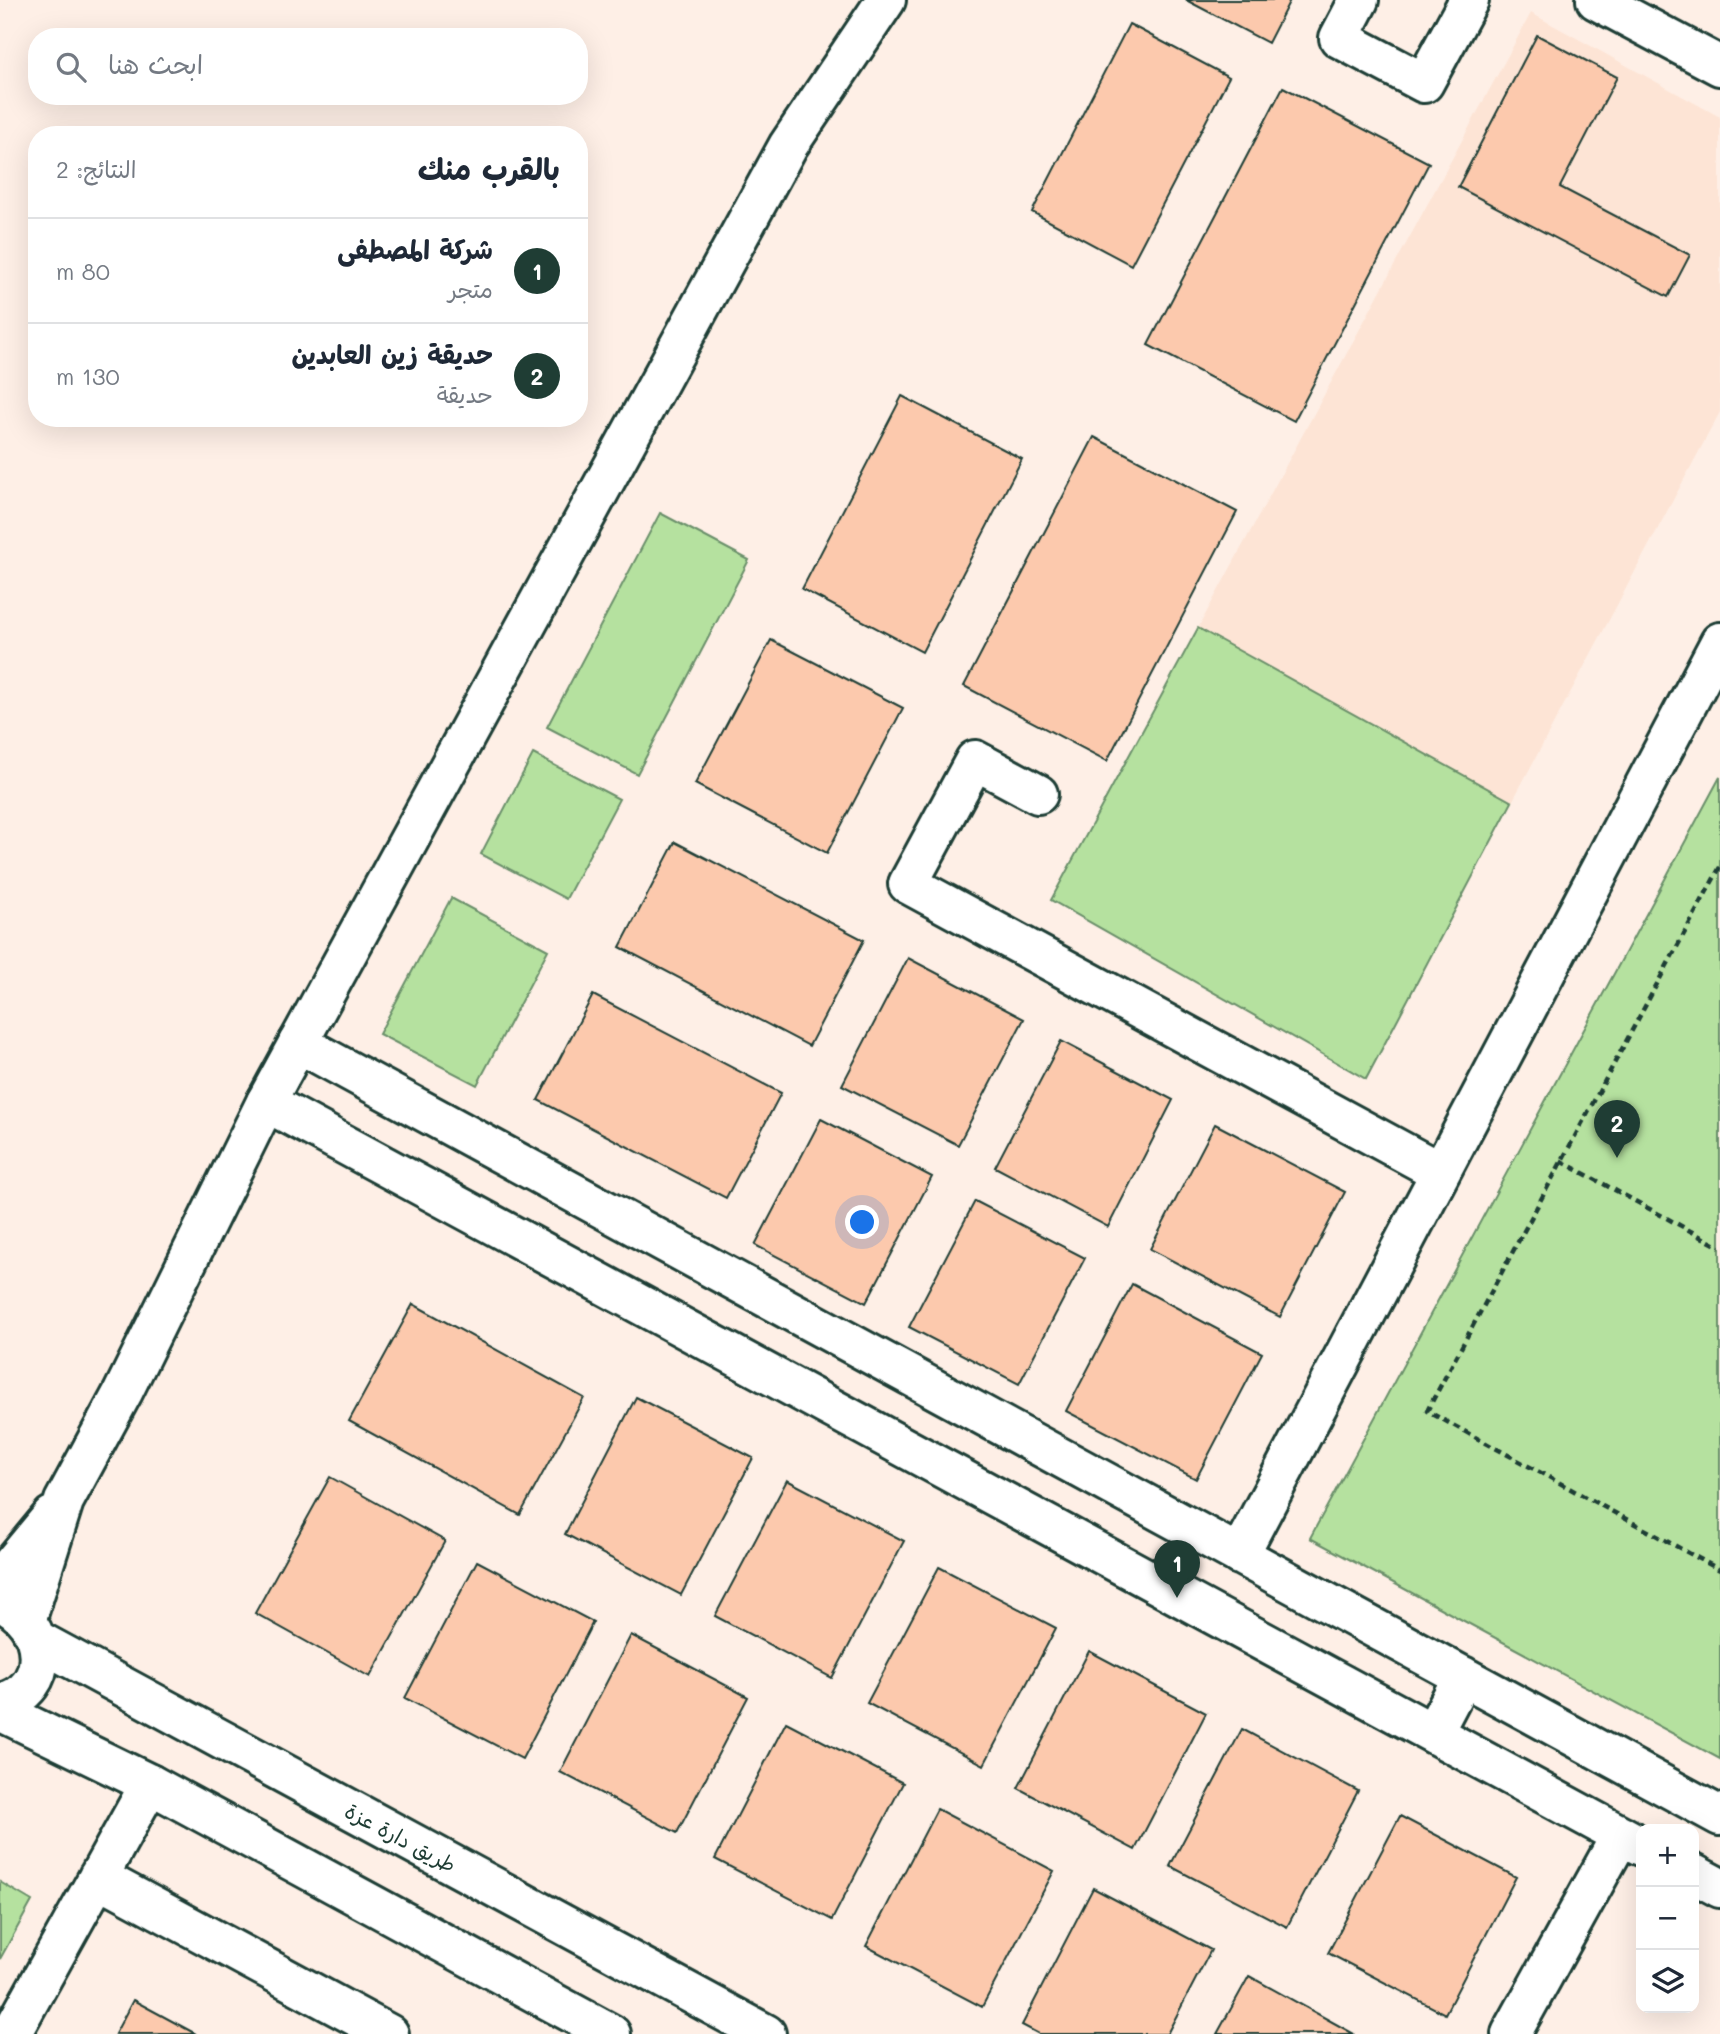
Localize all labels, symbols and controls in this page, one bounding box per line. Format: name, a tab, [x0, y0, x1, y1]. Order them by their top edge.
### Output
search box	[28, 28, 588, 105]
text: ابحث هنا	[108, 47, 203, 81]
icon: search	[52, 48, 90, 86]
text: بالقرب منك	[418, 148, 560, 188]
text: النتائج: 2	[56, 154, 136, 184]
text: شركة المصطفى	[337, 232, 493, 266]
text: 80 m	[56, 256, 110, 286]
text: 1	[532, 256, 542, 286]
text: متجر	[448, 274, 493, 304]
text: حديقة زين العابدين	[291, 337, 493, 371]
text: 130 m	[56, 361, 120, 391]
text: 2	[531, 361, 543, 391]
text: حديقة	[437, 379, 493, 409]
pin: 2	[1594, 1100, 1640, 1158]
your location	[845, 1205, 879, 1239]
pin: 1	[1154, 1540, 1200, 1598]
street label: طريق دارة عزة	[341, 1796, 461, 1878]
map controls	[1636, 1824, 1699, 2013]
button: +	[1636, 1824, 1699, 1887]
button: −	[1636, 1887, 1699, 1950]
button: layers	[1636, 1950, 1699, 2013]

